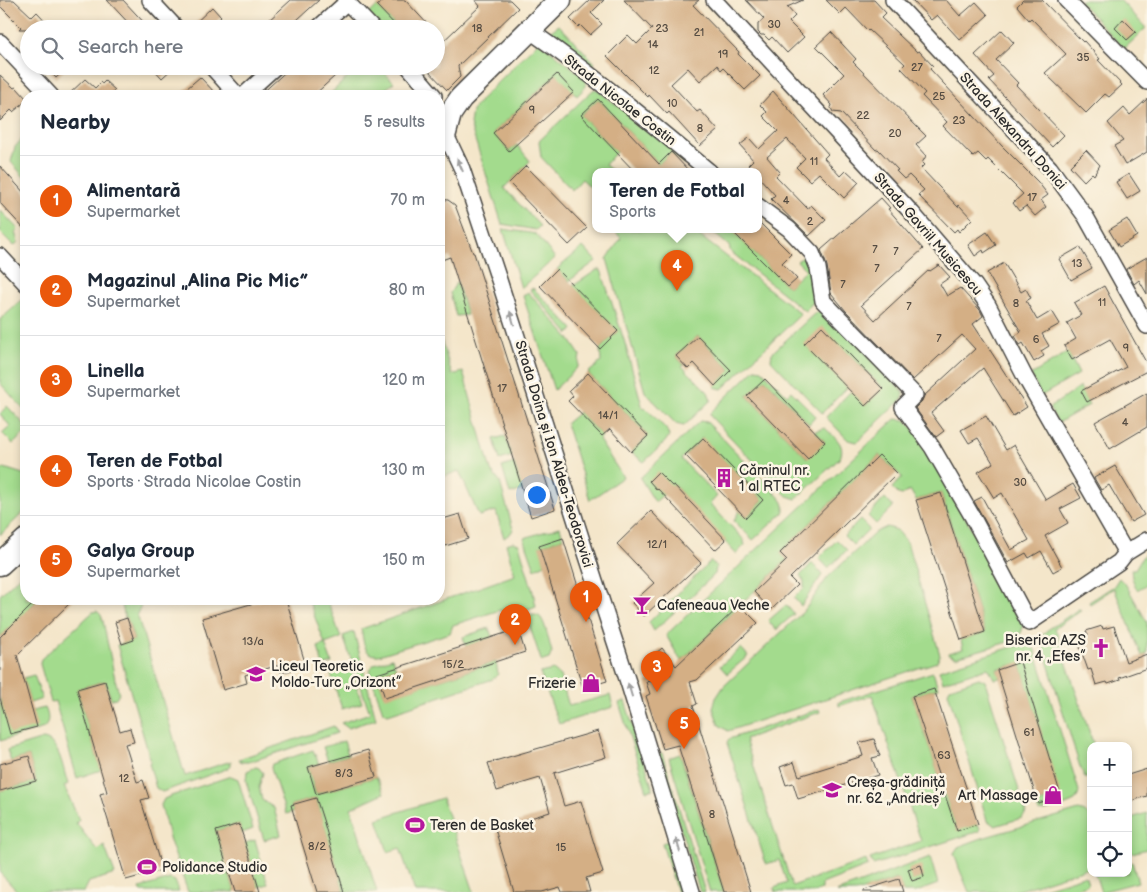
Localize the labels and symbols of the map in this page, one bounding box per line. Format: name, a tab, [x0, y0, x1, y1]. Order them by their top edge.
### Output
house number: 30	[767, 18, 781, 31]
house number: 18	[472, 22, 482, 35]
house number: 23	[655, 22, 669, 35]
house number: 21	[694, 26, 704, 39]
house number: 14	[648, 38, 659, 51]
house number: 19	[718, 48, 728, 61]
street label: Strada Nicolae Costin	[560, 51, 680, 149]
house number: 35	[1076, 51, 1090, 64]
house number: 27	[911, 61, 924, 74]
house number: 12	[649, 64, 660, 77]
street label: Strada Alexandru Donici	[956, 69, 1070, 193]
house number: 25	[933, 90, 945, 103]
house number: 10	[667, 97, 678, 110]
house number: 9	[529, 104, 535, 117]
house number: 22	[857, 109, 870, 122]
house number: 23	[952, 114, 966, 127]
house number: 8	[697, 122, 703, 135]
house number: 20	[889, 127, 902, 140]
house number: 11	[810, 155, 818, 168]
one-way arrow	[455, 158, 463, 172]
street label: Strada Gavriil Musicescu	[870, 169, 986, 299]
house number: 17	[1027, 191, 1037, 204]
house number: 4	[783, 194, 790, 207]
house number: 2	[807, 215, 814, 228]
house number: 7	[872, 243, 878, 256]
house number: 7	[893, 245, 899, 258]
pin: 4	[661, 250, 693, 291]
house number: 13	[1071, 257, 1083, 270]
house number: 7	[874, 262, 880, 275]
house number: 7	[840, 278, 846, 291]
house number: 11	[1098, 296, 1106, 309]
house number: 8	[1013, 297, 1019, 310]
house number: 7	[906, 300, 912, 313]
one-way arrow	[507, 311, 515, 326]
house number: 7	[936, 332, 942, 345]
house number: 6	[1033, 333, 1040, 346]
street label: Strada Doina și Ion Aldea-Teodorovici	[511, 338, 597, 570]
house number: 9	[1123, 342, 1129, 355]
house number: 17	[497, 382, 507, 395]
house number: 14/1	[598, 409, 618, 422]
house number: 4	[1122, 416, 1129, 429]
place label: Căminul nr. 1 al RTEC	[739, 462, 809, 495]
building icon: Căminul nr. 1 al RTEC	[713, 467, 735, 489]
house number: 30	[1013, 476, 1027, 489]
your location	[524, 482, 550, 508]
house number: 12/1	[647, 538, 667, 551]
pin: 1	[570, 581, 602, 622]
bar icon: Cafeneaua Veche	[631, 594, 653, 616]
place label: Cafeneaua Veche	[657, 597, 770, 614]
pin: 2	[499, 604, 531, 645]
place label: Biserica AZS nr. 4 „Efes”	[1005, 632, 1086, 665]
house number: 13/a	[242, 635, 264, 648]
church icon: Biserica AZS nr. 4 „Efes”	[1090, 637, 1112, 659]
pin: 3	[641, 651, 673, 692]
place label: Liceul Teoretic Moldo-Turc „Orizont”	[271, 658, 402, 691]
house number: 15/2	[442, 658, 465, 671]
school or university icon: Liceul Teoretic Moldo-Turc „Orizont”	[245, 663, 267, 685]
shop icon: Frizerie	[580, 672, 602, 694]
place label: Frizerie	[528, 675, 576, 692]
one-way arrow	[626, 682, 634, 697]
pin: 5	[668, 708, 700, 749]
house number: 61	[1024, 726, 1034, 739]
house number: 63	[937, 749, 951, 762]
house number: 8/3	[335, 767, 353, 780]
house number: 12	[119, 772, 130, 785]
place label: Creșa-grădiniță nr. 62 „Andrieș”	[847, 774, 946, 807]
school or university icon: Creșa-grădiniță nr. 62 „Andrieș”	[821, 779, 843, 801]
shop icon: Art Massage	[1042, 784, 1064, 806]
place label: Art Massage	[958, 787, 1038, 804]
house number: 8	[709, 808, 715, 821]
sports icon: Teren de Basket	[404, 814, 426, 836]
place label: Teren de Basket	[430, 817, 534, 834]
one-way arrow	[673, 838, 681, 853]
house number: 8/2	[308, 840, 326, 853]
house number: 15	[556, 841, 566, 854]
sports icon: Polidance Studio	[136, 856, 158, 878]
place label: Polidance Studio	[162, 859, 267, 876]

